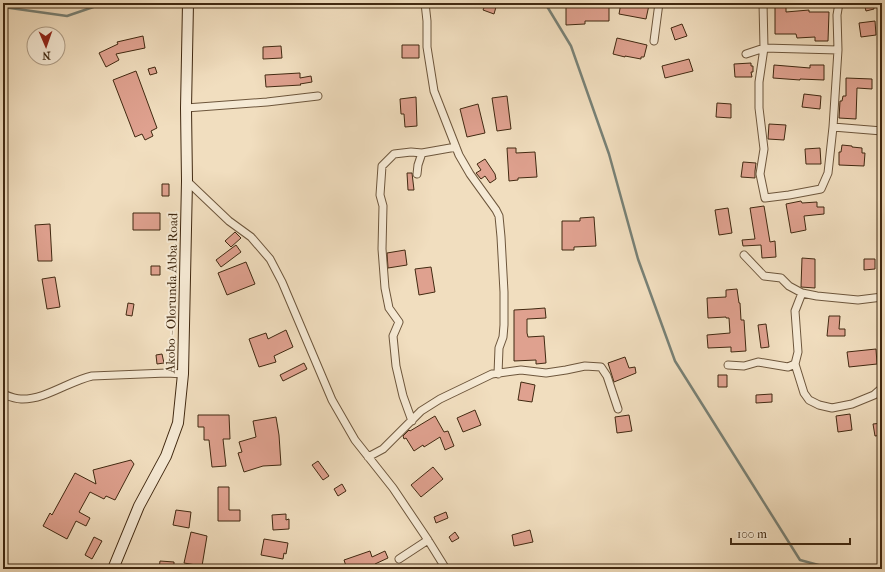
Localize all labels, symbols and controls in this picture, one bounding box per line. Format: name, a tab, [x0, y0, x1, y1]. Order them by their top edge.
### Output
north arrow	[26, 26, 66, 66]
text: N	[41, 49, 51, 62]
street label: Akobo - Olorunda Abba Road	[163, 212, 180, 374]
scale bar	[731, 520, 850, 546]
text: 100 m	[737, 527, 767, 541]

